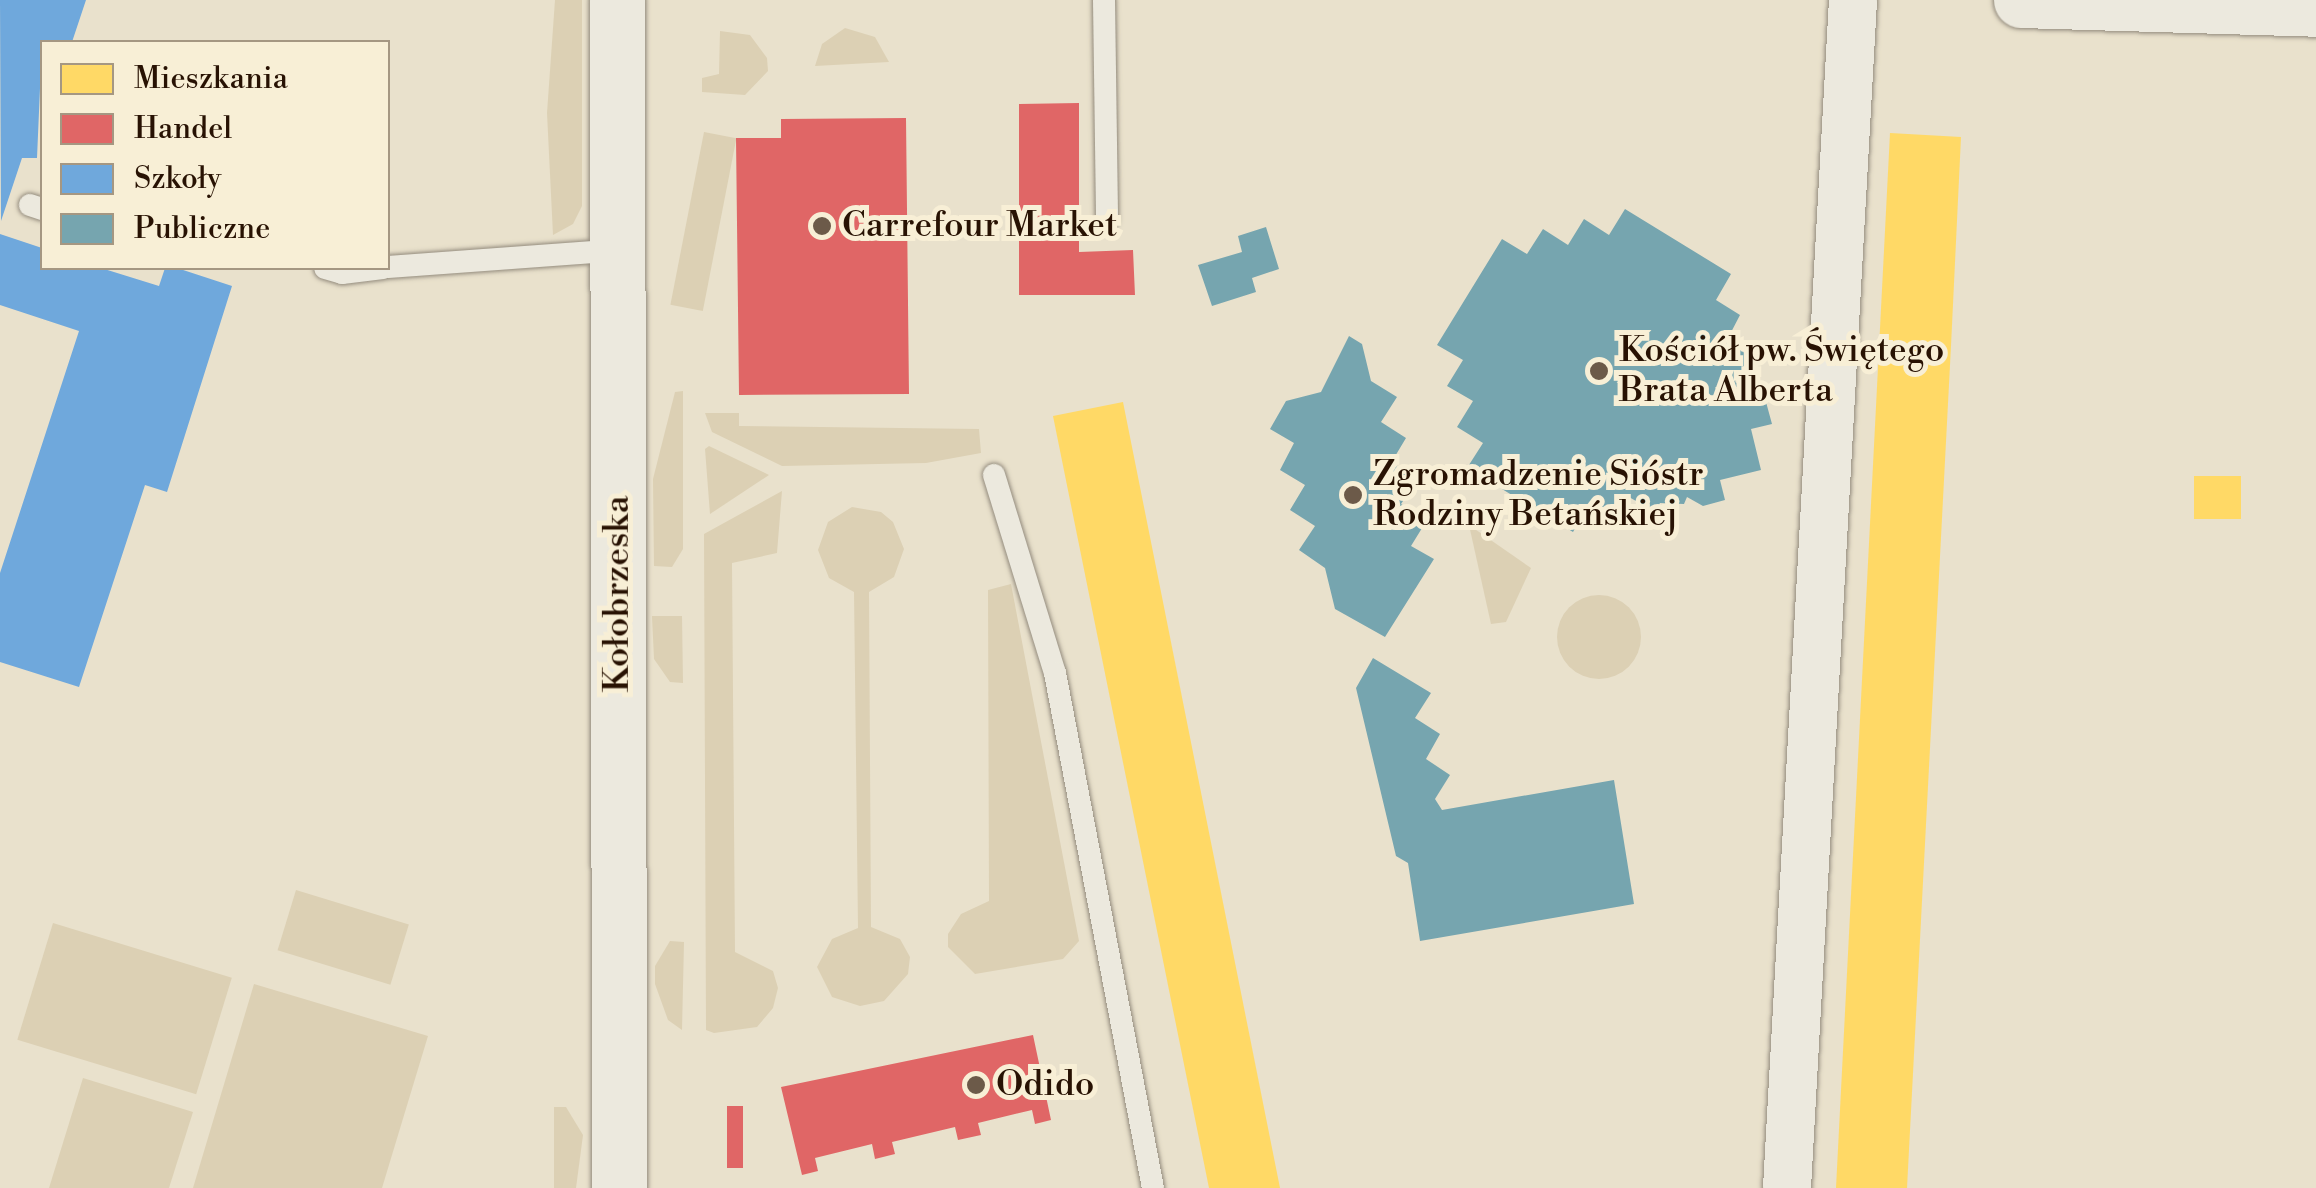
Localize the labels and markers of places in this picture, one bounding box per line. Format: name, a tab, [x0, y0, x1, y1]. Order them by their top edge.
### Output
place label: Carrefour Market	[842, 205, 1117, 247]
marker: Carrefour Market	[811, 215, 833, 237]
place label: Kościół pw. Świętego Brata Alberta	[1619, 330, 1944, 412]
marker: Kościół pw. Świętego Brata Alberta	[1588, 360, 1610, 382]
place label: Zgromadzenie Sióstr Rodziny Betańskiej	[1373, 454, 1704, 536]
marker: Zgromadzenie Sióstr Rodziny Betańskiej	[1342, 484, 1364, 506]
place label: Odido	[996, 1064, 1094, 1106]
marker: Odido	[965, 1074, 987, 1096]

